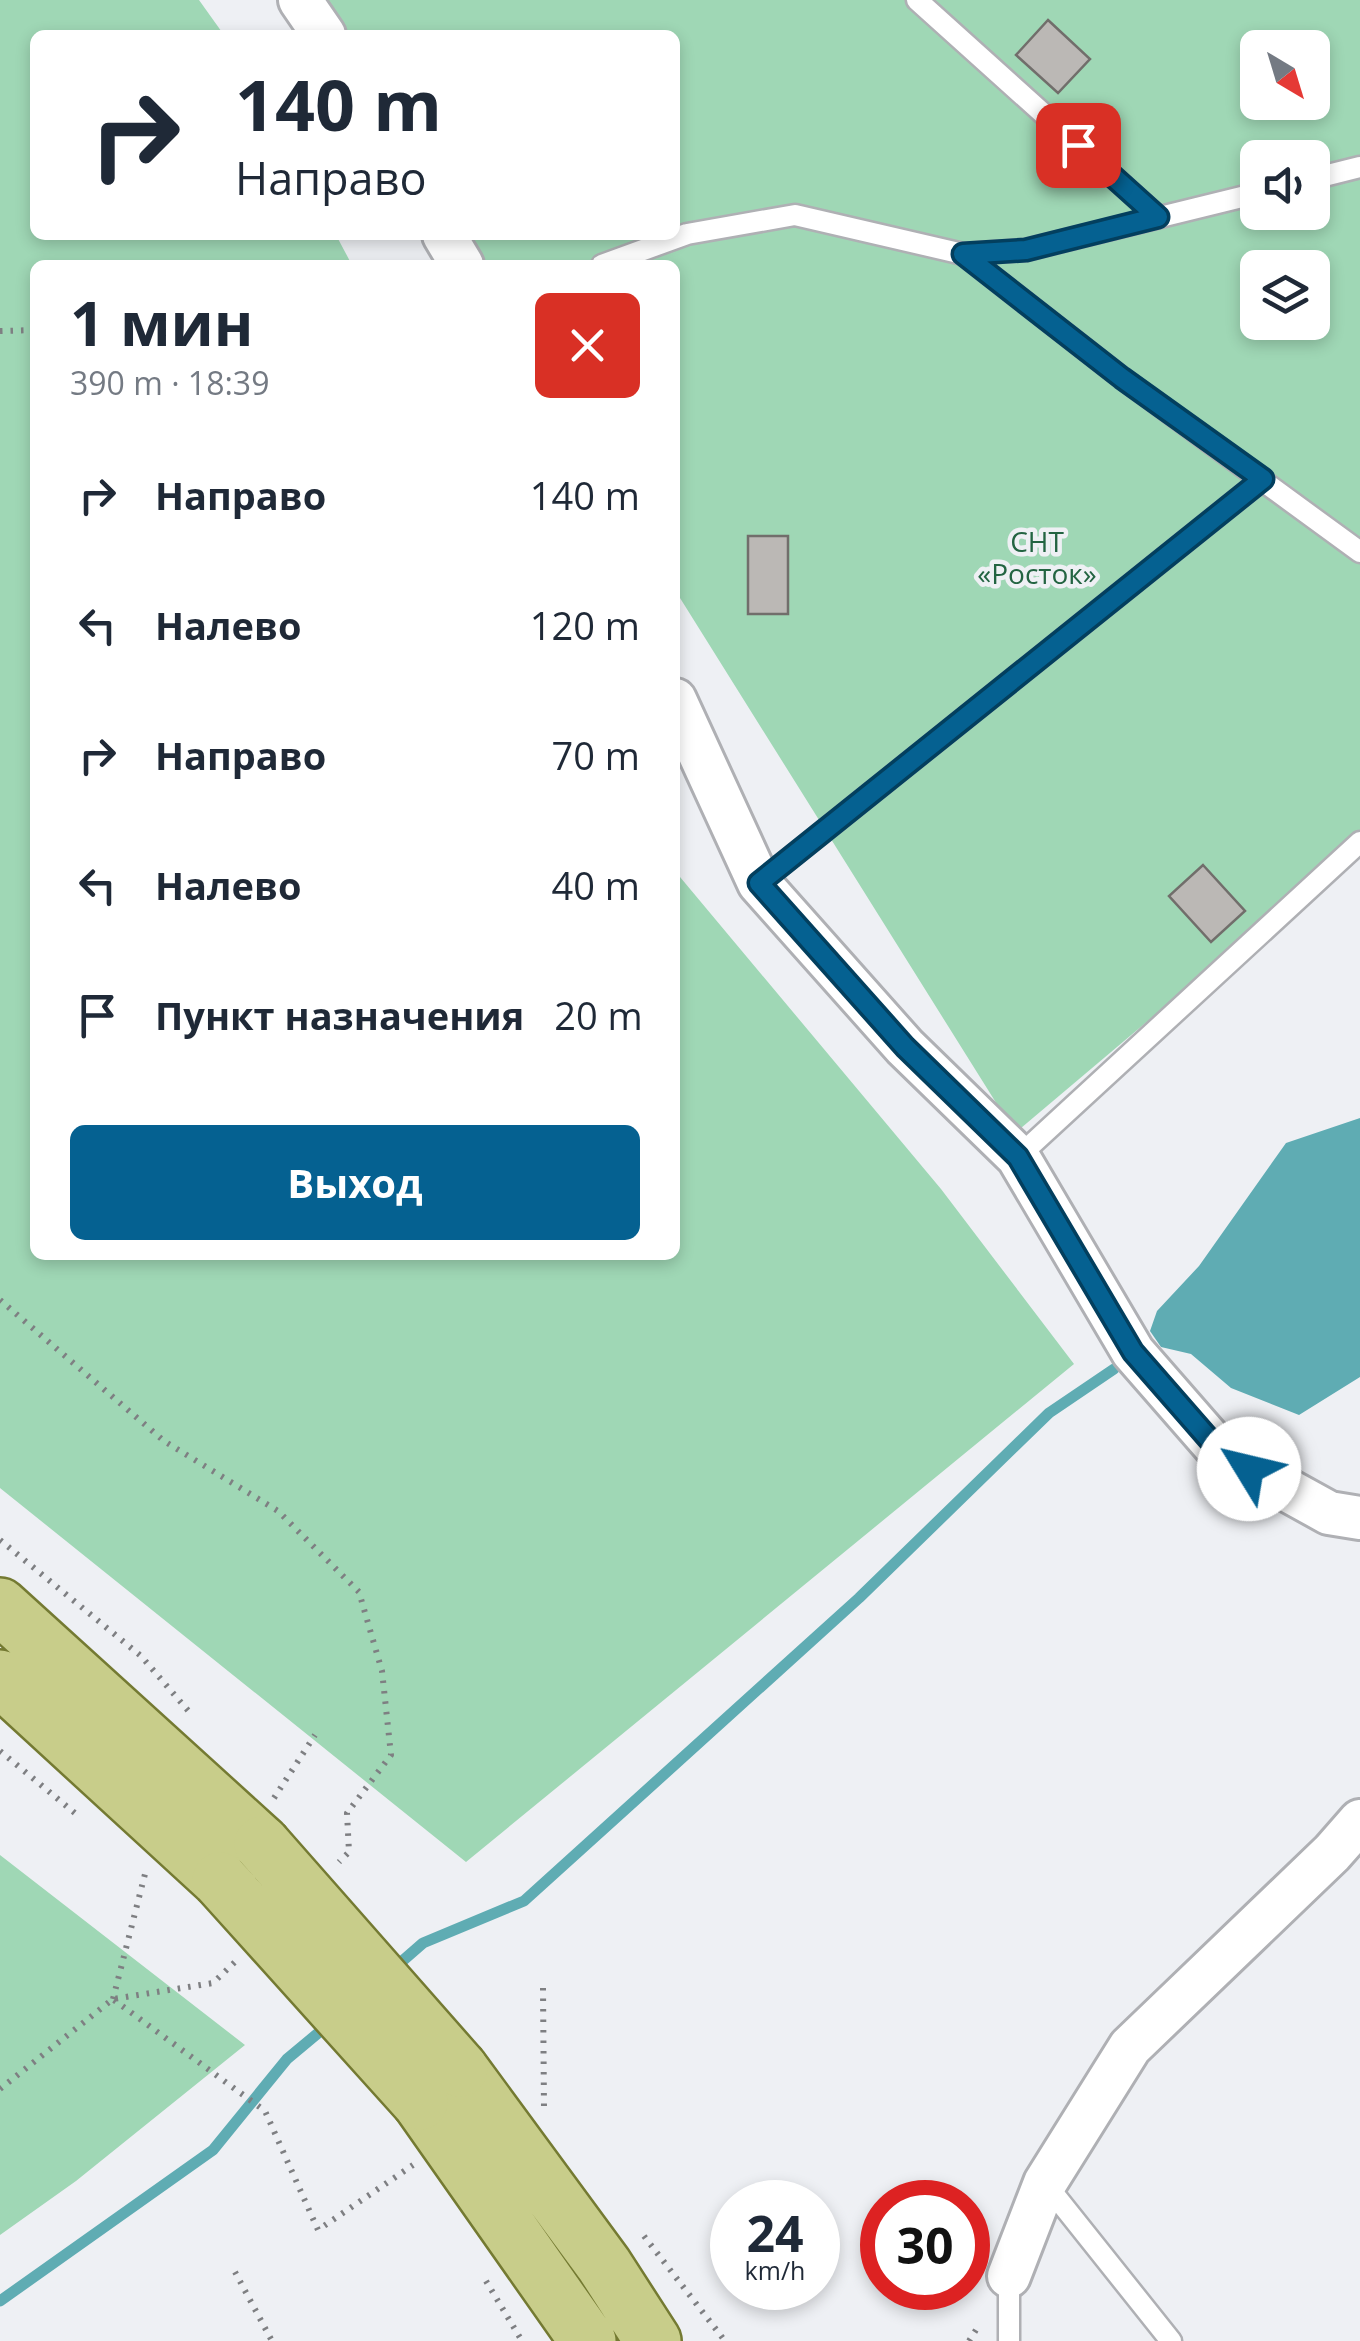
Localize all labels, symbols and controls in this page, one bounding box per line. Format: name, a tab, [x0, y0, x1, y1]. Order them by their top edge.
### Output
north arrow	[1240, 30, 1330, 120]
map controls	[1240, 30, 1330, 340]
text: 140 m	[235, 56, 442, 152]
icon: right	[70, 70, 200, 200]
pin	[1036, 103, 1121, 188]
icon: arrive	[1051, 118, 1106, 173]
button: sound	[1240, 140, 1330, 230]
text: Направо	[235, 147, 427, 208]
button: layers	[1240, 250, 1330, 340]
text: 1 мин	[70, 282, 254, 364]
button: close	[535, 293, 640, 398]
text: 390 m · 18:39	[70, 361, 269, 404]
icon: right	[70, 468, 125, 523]
text: Направо	[155, 469, 326, 521]
text: 140 m	[530, 469, 640, 521]
park label: СНТ «Росток»	[977, 522, 1097, 592]
icon: left	[70, 598, 125, 653]
text: Налево	[155, 599, 301, 651]
text: 120 m	[530, 599, 640, 651]
icon: right	[70, 728, 125, 783]
text: Направо	[155, 729, 326, 781]
text: 70 m	[551, 729, 640, 781]
icon: left	[70, 858, 125, 913]
text: Налево	[155, 859, 301, 911]
text: 40 m	[551, 859, 640, 911]
icon: arrive	[70, 988, 125, 1043]
text: Пункт назначения	[155, 989, 524, 1041]
text: 20 m	[554, 989, 643, 1041]
button: Выход	[70, 1125, 640, 1240]
position arrow	[1197, 1417, 1301, 1521]
speed limit sign: 30	[860, 2180, 990, 2310]
text: 24	[746, 2199, 804, 2267]
text: km/h	[745, 2253, 805, 2287]

